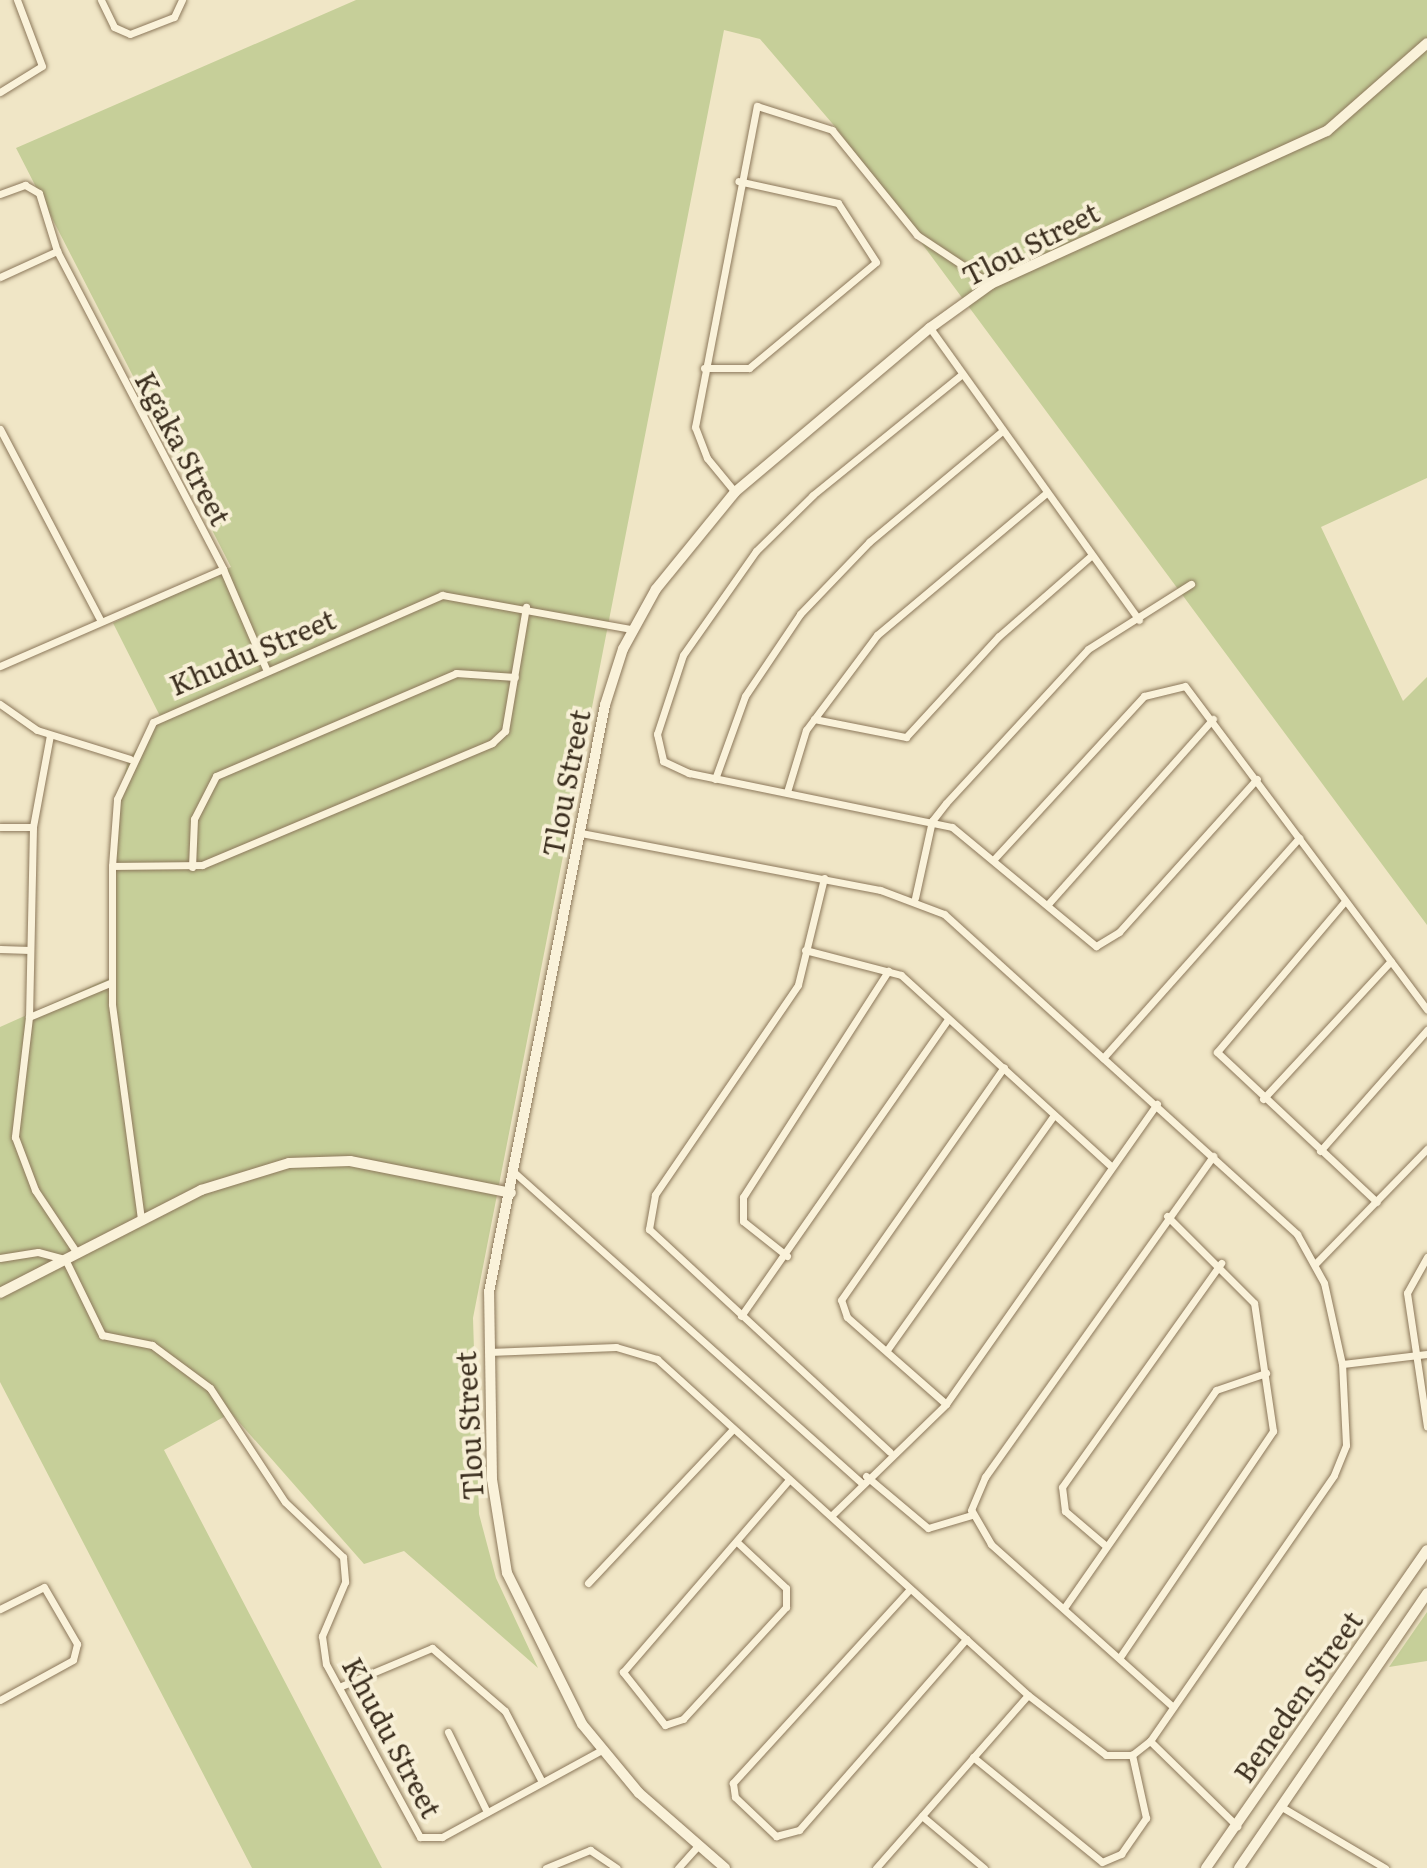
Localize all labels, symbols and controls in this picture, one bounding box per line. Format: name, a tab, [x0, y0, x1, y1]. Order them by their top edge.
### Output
street label: Tlou Street	[956, 194, 1104, 292]
street label: Kgaka Street	[129, 365, 239, 531]
street label: Khudu Street	[164, 601, 340, 701]
street label: Tlou Street	[534, 707, 596, 859]
street label: Tlou Street	[447, 1351, 489, 1501]
street label: Beneden Street	[1226, 1604, 1368, 1788]
street label: Khudu Street	[337, 1651, 449, 1823]

